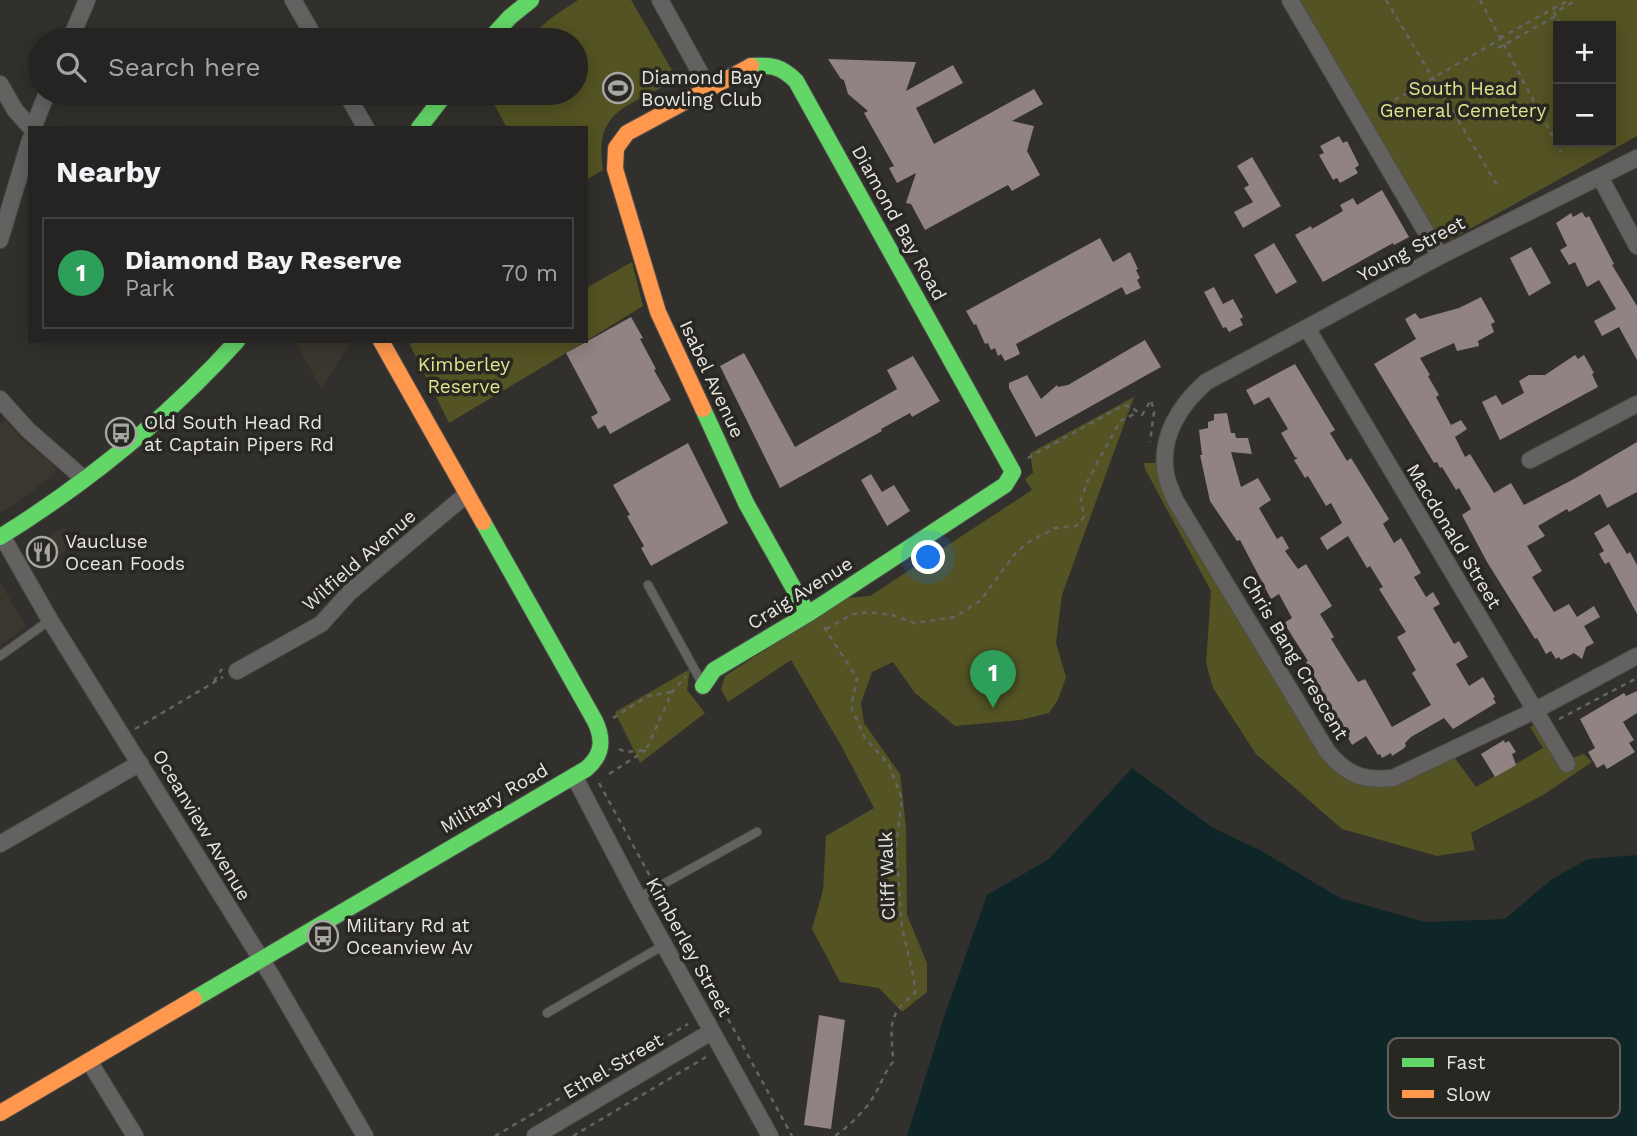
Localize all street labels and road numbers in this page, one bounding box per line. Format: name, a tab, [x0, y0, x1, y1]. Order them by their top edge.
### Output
street label: Diamond Bay Road	[847, 141, 951, 305]
street label: Young Street	[1353, 211, 1469, 287]
street label: Isabel Avenue	[675, 317, 749, 441]
street label: Macdonald Street	[1402, 459, 1506, 613]
street label: Wilfield Avenue	[297, 504, 421, 616]
street label: Craig Avenue	[743, 552, 857, 634]
street label: Chris Bang Crescent	[1237, 570, 1353, 744]
street label: Oceanview Avenue	[148, 745, 256, 905]
street label: Military Road	[436, 758, 552, 838]
street label: Cliff Walk	[874, 831, 900, 921]
street label: Kimberley Street	[641, 873, 737, 1021]
street label: Ethel Street	[559, 1028, 667, 1104]

